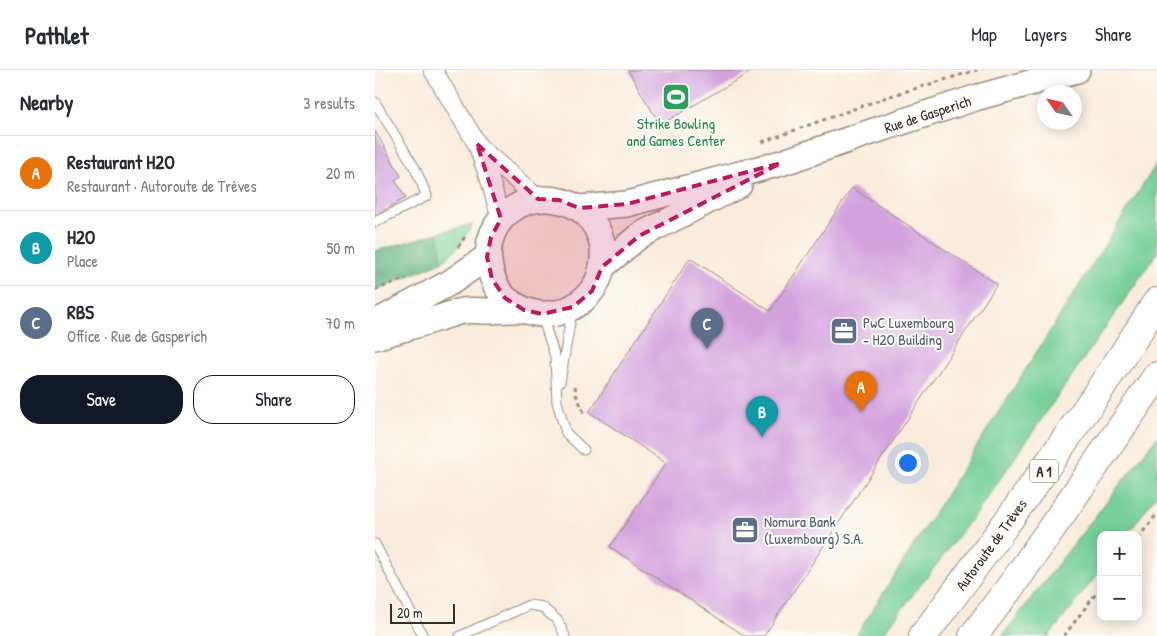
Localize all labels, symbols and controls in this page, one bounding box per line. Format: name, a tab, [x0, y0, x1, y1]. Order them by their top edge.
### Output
text: Pathlet	[25, 19, 88, 51]
text: Map	[971, 22, 997, 47]
text: Layers	[1025, 22, 1067, 47]
text: Share	[1095, 22, 1132, 47]
sports icon: Strike Bowling and Games Center	[661, 82, 691, 112]
north arrow	[1037, 85, 1082, 130]
text: Nearby	[20, 88, 73, 117]
street label: Rue de Gasperich	[881, 90, 973, 138]
text: 3 results	[303, 92, 355, 114]
place label: Strike Bowling and Games Center	[627, 113, 725, 151]
text: Restaurant H2O	[67, 149, 175, 175]
text: A	[32, 162, 40, 184]
text: 20 m	[326, 162, 355, 184]
text: Restaurant · Autoroute de Trèves	[67, 175, 257, 197]
text: H2O	[67, 224, 95, 250]
text: B	[32, 237, 40, 259]
text: 50 m	[327, 237, 355, 259]
text: Place	[67, 250, 98, 272]
text: RBS	[67, 299, 94, 325]
pin: C	[691, 308, 723, 349]
text: C	[32, 312, 40, 334]
text: 70 m	[325, 312, 355, 334]
place label: PwC Luxembourg - H2O Building	[863, 312, 954, 350]
office icon: PwC Luxembourg - H2O Building	[829, 316, 859, 346]
text: Office · Rue de Gasperich	[67, 325, 207, 347]
pin: A	[845, 371, 877, 412]
button: Save	[20, 375, 183, 424]
button: Share	[193, 375, 355, 424]
pin: B	[746, 396, 778, 437]
your location	[895, 450, 921, 476]
road number: A 1	[1030, 460, 1058, 482]
street label: Autoroute de Trèves	[950, 494, 1031, 595]
place label: Nomura Bank (Luxembourg) S.A.	[764, 511, 864, 549]
office icon: Nomura Bank (Luxembourg) S.A.	[730, 515, 760, 545]
map controls	[1097, 531, 1142, 621]
button: +	[1097, 531, 1142, 576]
button: −	[1097, 576, 1142, 621]
scale bar	[390, 601, 455, 624]
text: 20 m	[397, 603, 423, 622]

